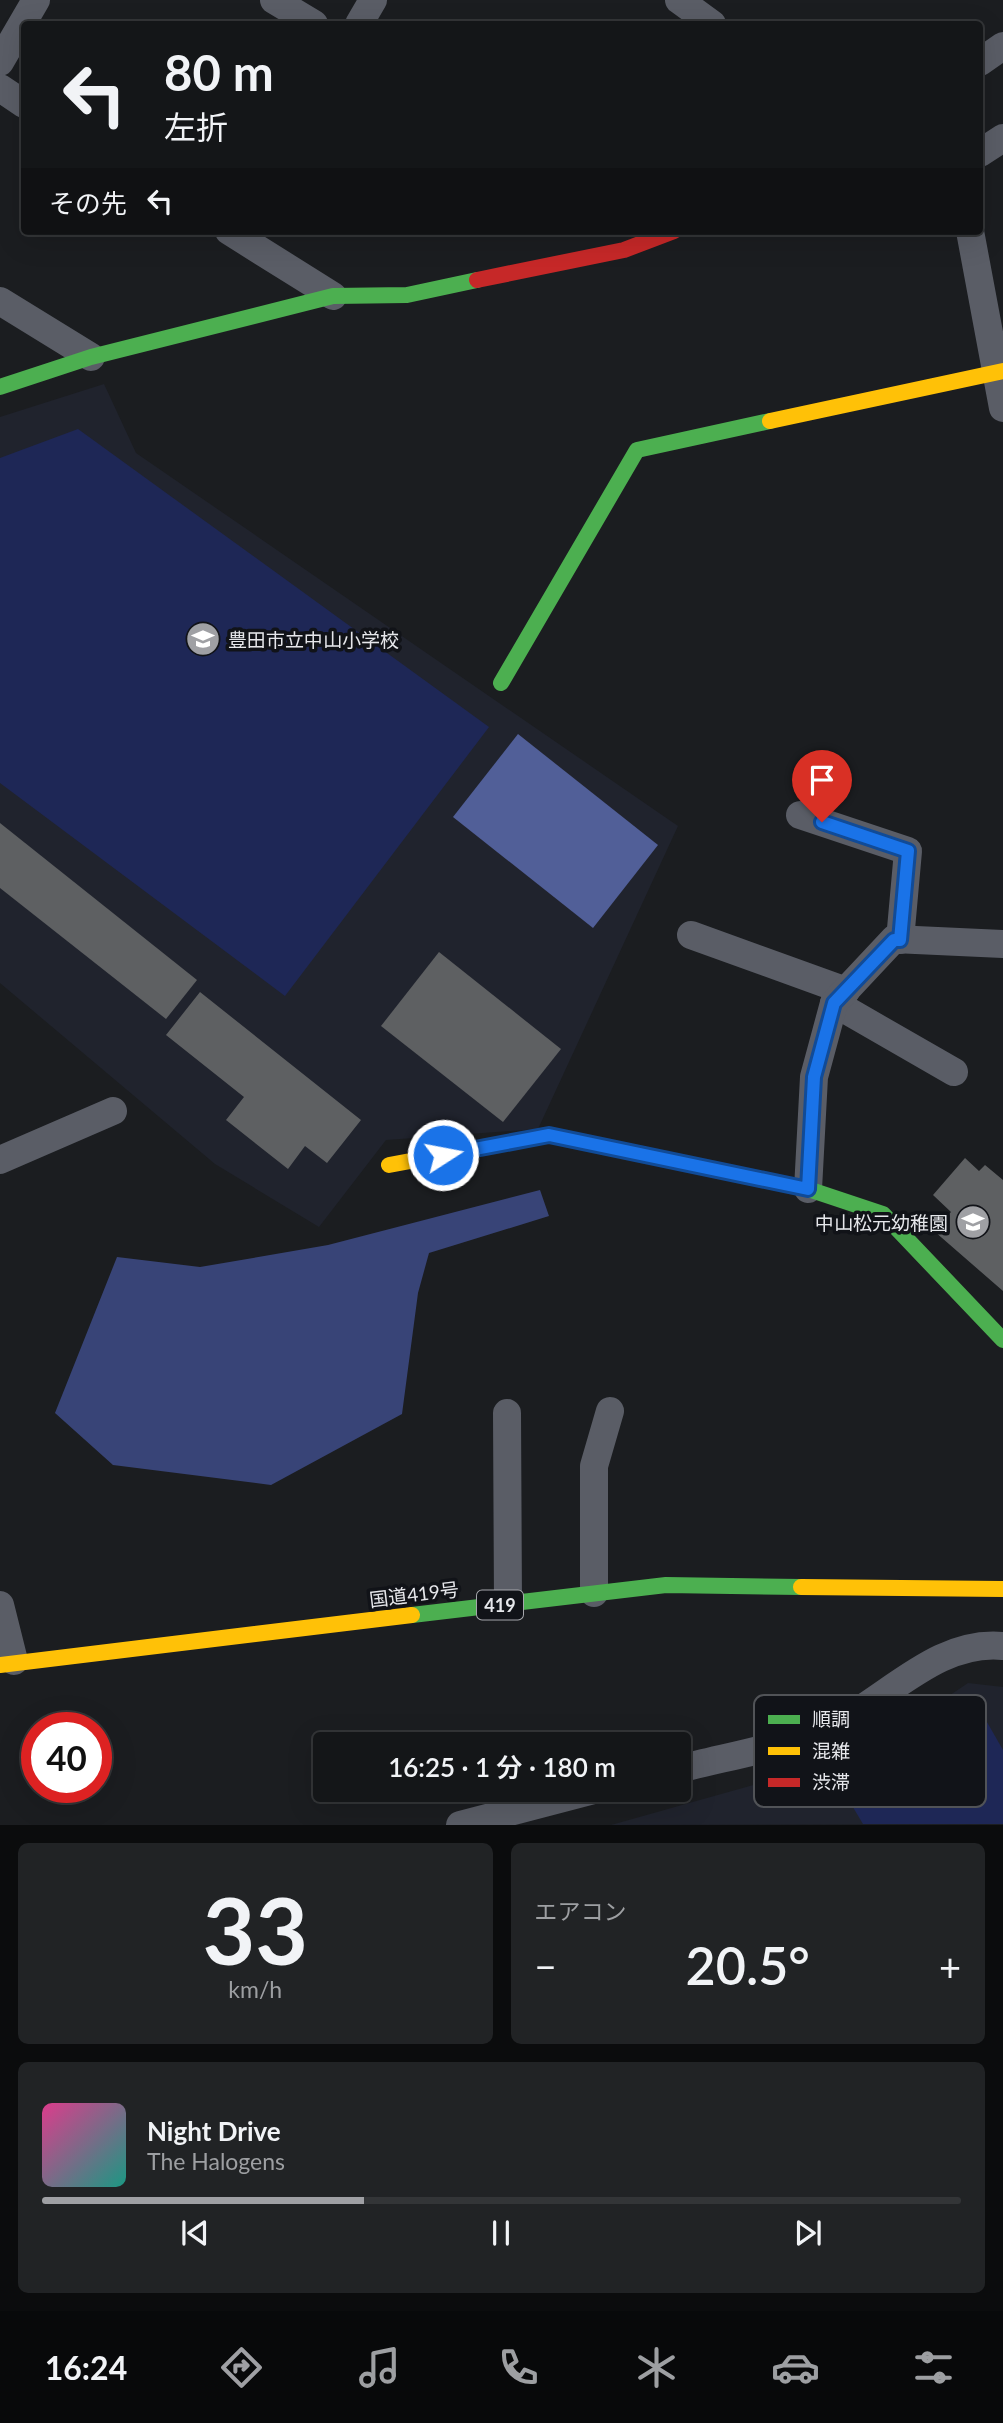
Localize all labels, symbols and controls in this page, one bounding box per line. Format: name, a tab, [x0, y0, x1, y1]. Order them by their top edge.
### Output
text: 80 m	[164, 43, 274, 101]
icon: left	[49, 49, 140, 140]
text: 左折	[164, 107, 228, 146]
icon: left	[141, 182, 179, 220]
text: その先	[49, 187, 127, 219]
school or university icon: 豊田市立中山小学校	[184, 620, 222, 658]
place label: 豊田市立中山小学校	[228, 628, 399, 651]
pin	[792, 750, 852, 822]
icon: arrive	[803, 761, 841, 799]
position arrow	[406, 1118, 480, 1192]
school or university icon: 中山松元幼稚園	[954, 1203, 992, 1241]
place label: 中山松元幼稚園	[815, 1211, 948, 1234]
street label: 国道419号	[368, 1577, 460, 1611]
road number: 419	[477, 1590, 523, 1620]
legend	[754, 1695, 986, 1807]
text: 順調	[812, 1707, 850, 1730]
speed limit sign: 40	[21, 1712, 112, 1803]
text: 混雑	[812, 1739, 850, 1762]
text: 16:25 · 1 分 · 180 m	[388, 1751, 616, 1783]
text: 渋滞	[812, 1770, 850, 1793]
text: 33	[202, 1875, 308, 1984]
text: エアコン	[535, 1897, 627, 1925]
text: 20.5°	[686, 1934, 810, 1996]
text: −	[535, 1943, 557, 1989]
text: +	[939, 1943, 961, 1989]
text: km/h	[228, 1975, 282, 2003]
text: Night Drive	[147, 2115, 281, 2147]
text: The Halogens	[147, 2147, 285, 2175]
icon: previous	[176, 2214, 214, 2252]
icon: pause	[482, 2214, 520, 2252]
icon: next	[789, 2214, 827, 2252]
icon: directions	[217, 2343, 266, 2392]
icon: music	[355, 2343, 404, 2392]
icon: phone	[494, 2343, 543, 2392]
icon: climate	[632, 2343, 681, 2392]
icon: car	[771, 2343, 820, 2392]
icon: filters	[909, 2343, 958, 2392]
text: 16:24	[45, 2348, 127, 2387]

